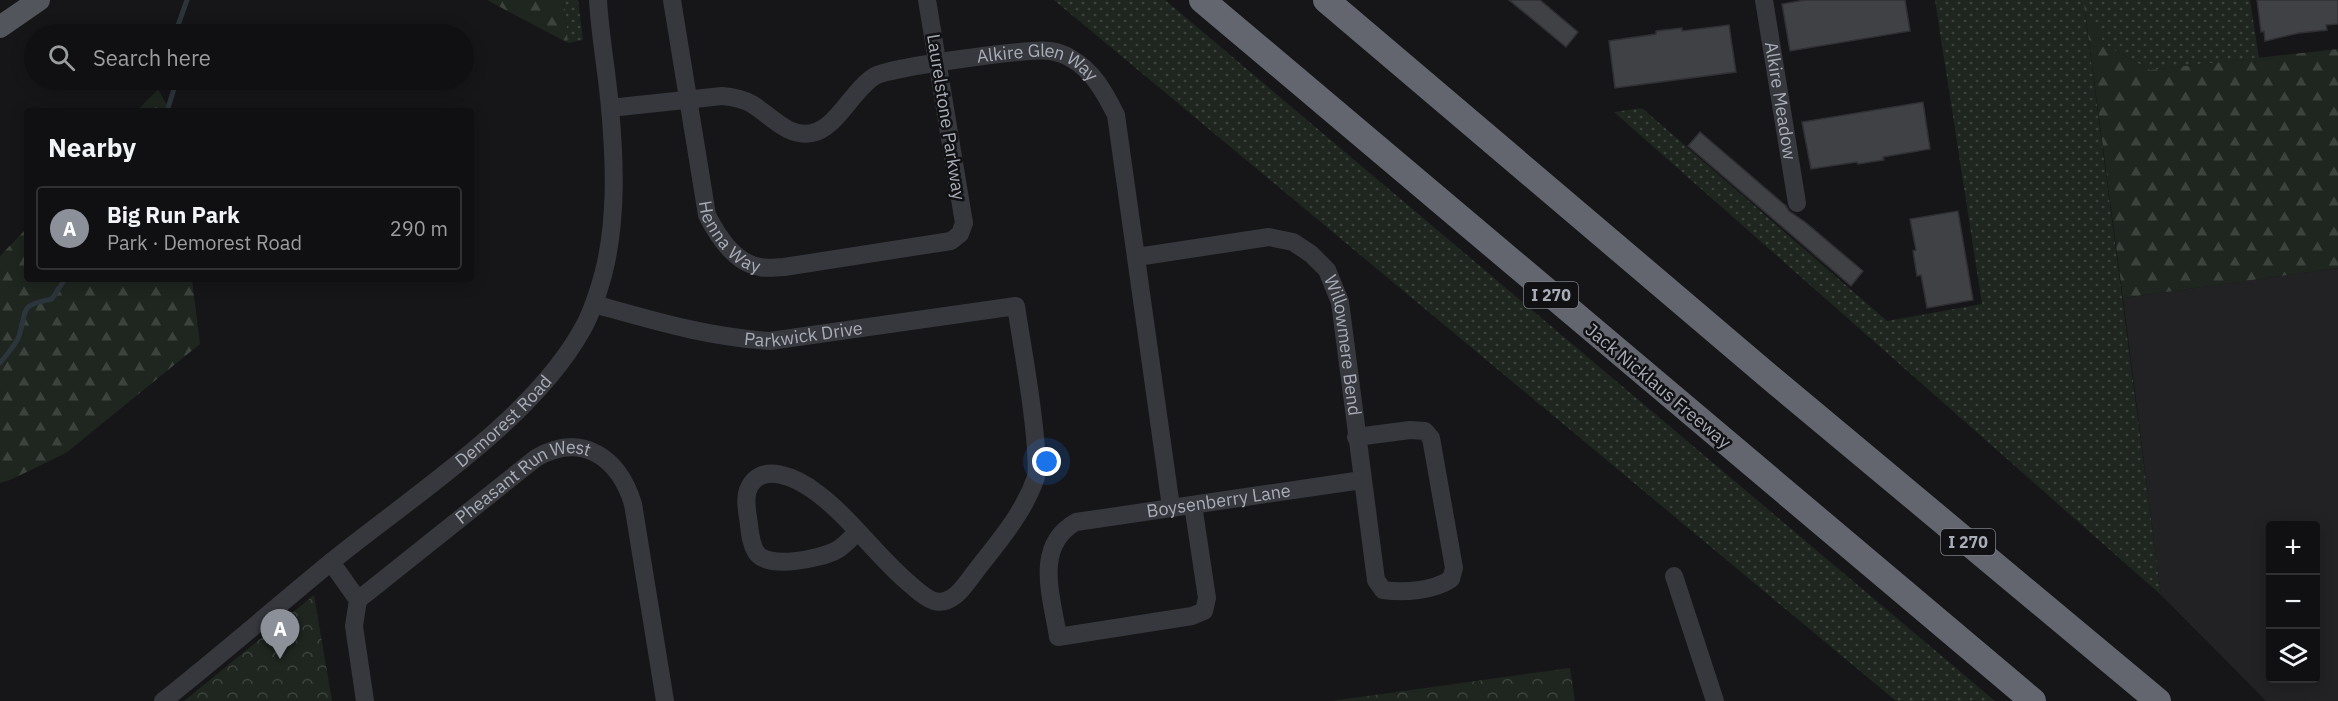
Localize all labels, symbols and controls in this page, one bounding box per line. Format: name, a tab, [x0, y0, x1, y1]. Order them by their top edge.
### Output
search box	[24, 24, 474, 90]
street label: Laurelstone Parkway	[922, 32, 971, 202]
street label: Alkire Glen Way	[975, 38, 1103, 86]
street label: Alkire Meadow	[1760, 40, 1802, 162]
icon: search	[45, 41, 78, 74]
text: Search here	[93, 43, 211, 72]
text: Nearby	[48, 130, 136, 164]
street label: Henna Way	[694, 199, 763, 278]
text: Big Run Park	[107, 200, 240, 229]
text: A	[63, 215, 76, 242]
text: 290 m	[390, 215, 448, 242]
text: Park · Demorest Road	[107, 229, 302, 256]
street label: Willowmere Bend	[1319, 271, 1367, 417]
road number: I 270	[1524, 282, 1578, 308]
street label: Parkwick Drive	[743, 316, 864, 352]
street label: Jack Nicklaus Freeway	[1581, 318, 1736, 453]
street label: Demorest Road	[450, 370, 557, 472]
street label: Pheasant Run West	[450, 435, 594, 529]
your location	[1032, 447, 1061, 476]
street label: Boysenberry Lane	[1145, 479, 1292, 522]
map controls	[2266, 521, 2320, 683]
button: +	[2266, 521, 2320, 575]
road number: I 270	[1941, 529, 1995, 555]
button: −	[2266, 575, 2320, 629]
pin: A	[260, 610, 300, 659]
button: layers	[2266, 629, 2320, 683]

